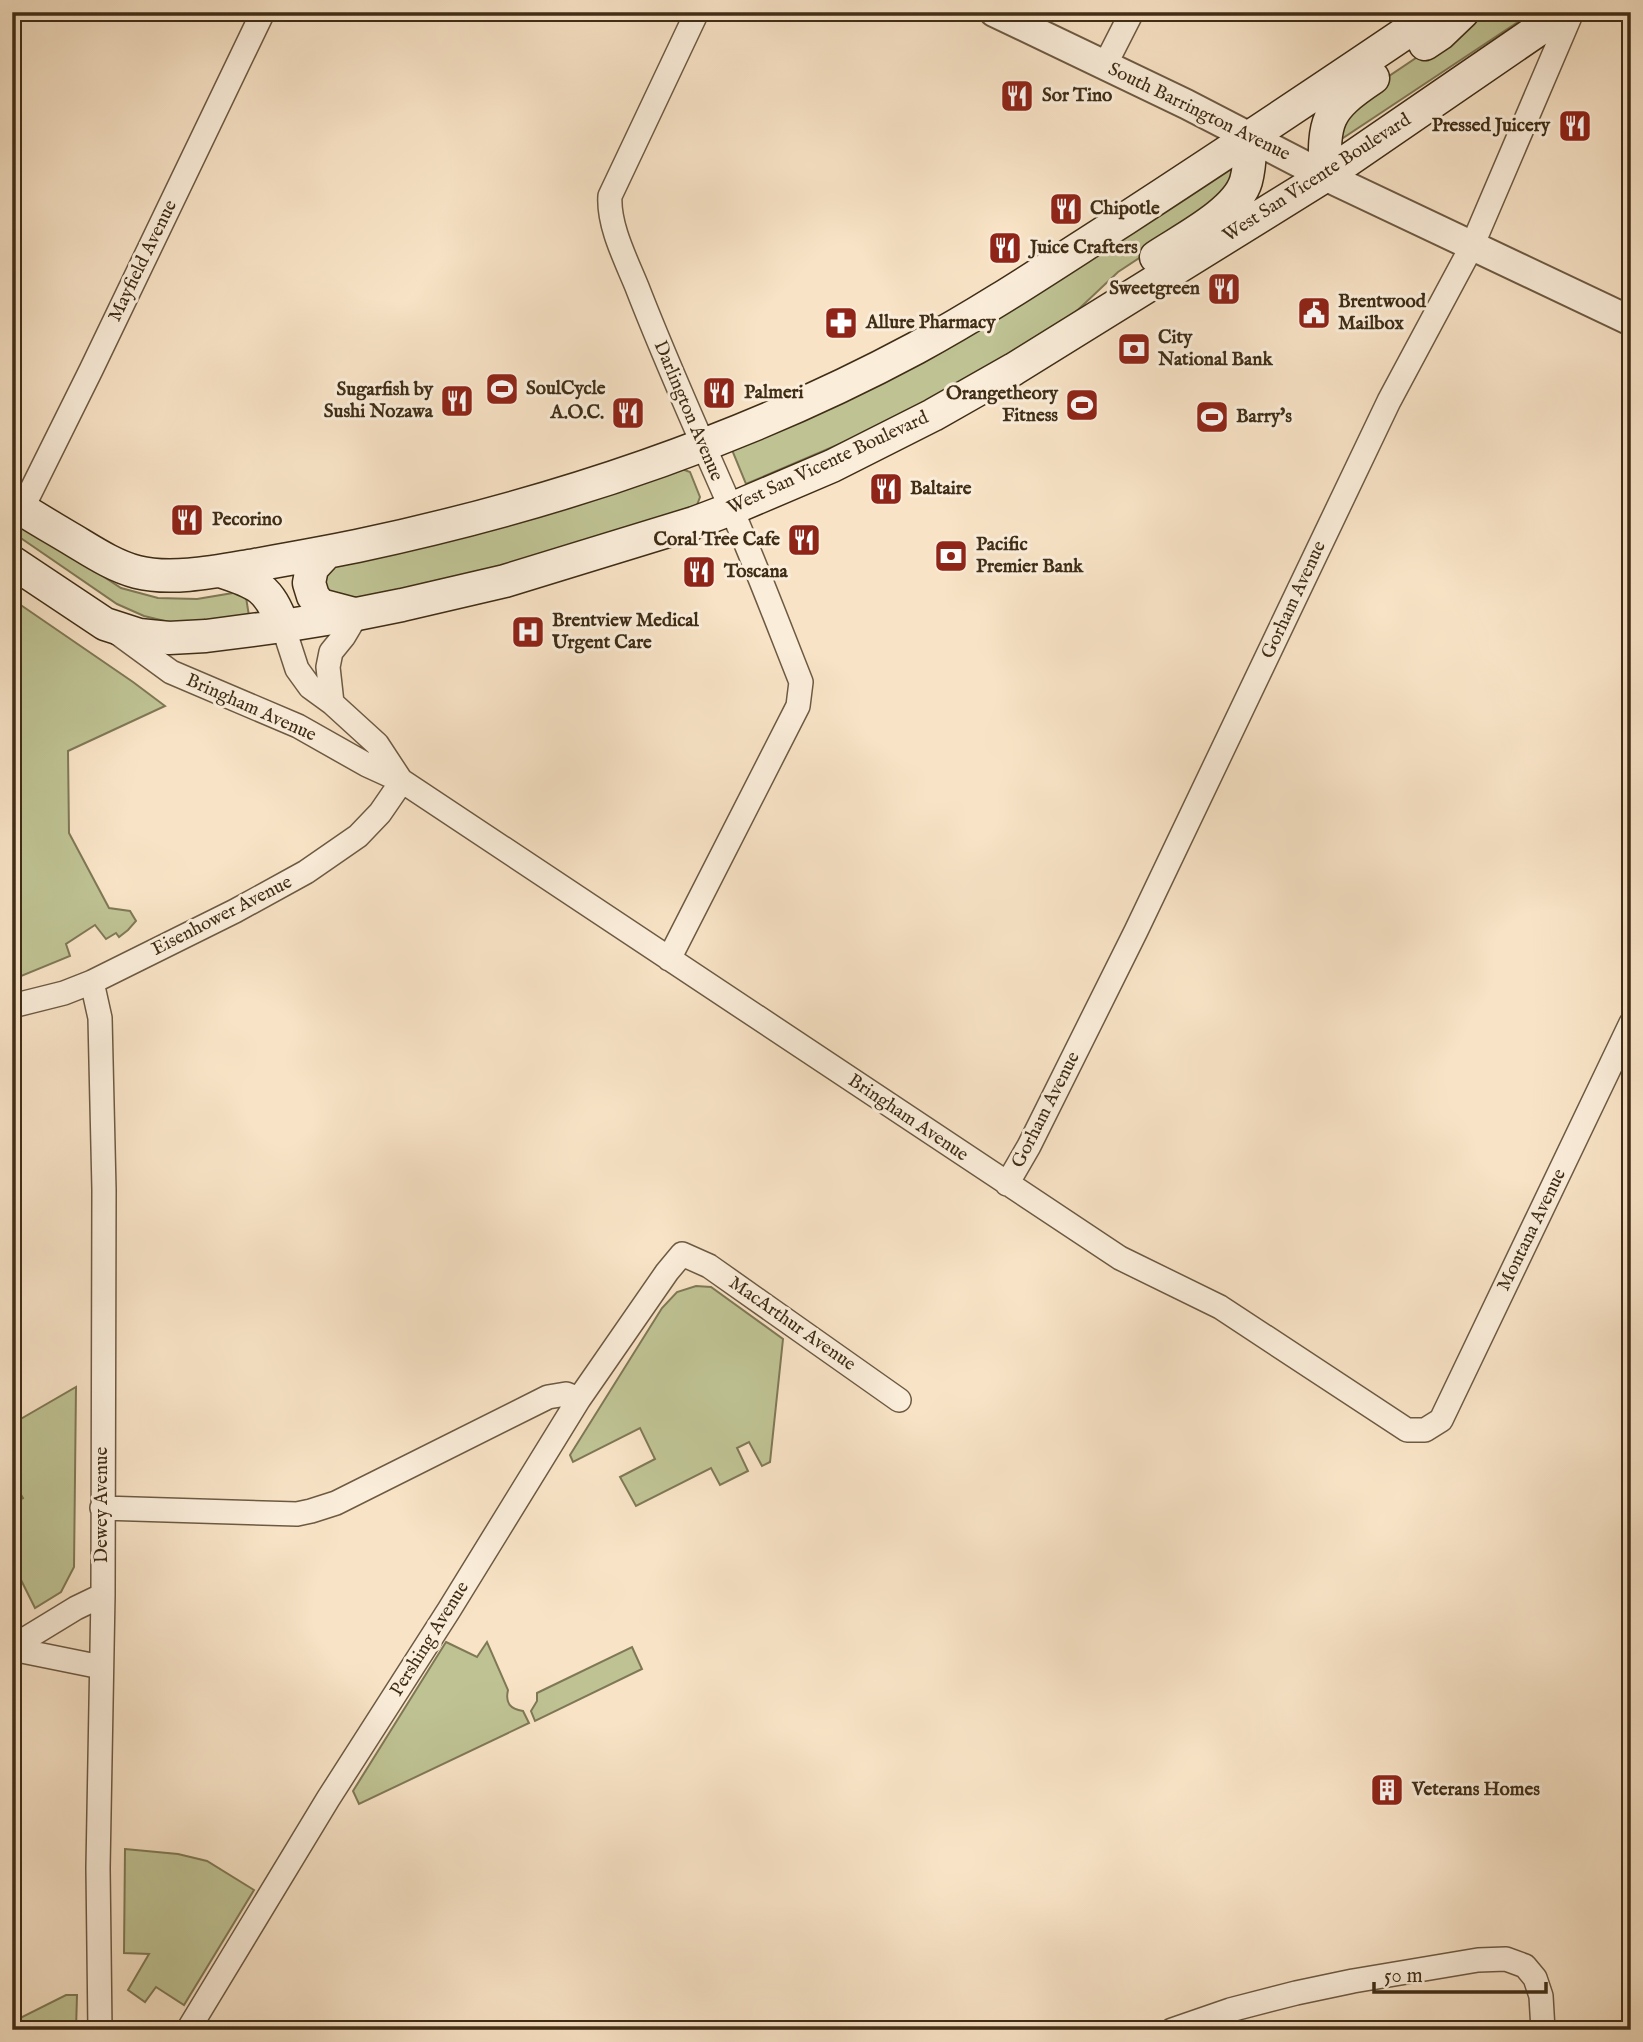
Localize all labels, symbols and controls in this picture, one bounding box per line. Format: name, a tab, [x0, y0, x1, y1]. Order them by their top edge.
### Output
street label: South Barrington Avenue	[1104, 57, 1294, 167]
restaurant icon: Sor Tino	[998, 77, 1036, 115]
place label: Sor Tino	[1042, 84, 1112, 108]
restaurant icon: Pressed Juicery	[1556, 107, 1594, 145]
street label: West San Vicente Boulevard	[1218, 108, 1416, 248]
place label: Pressed Juicery	[1432, 114, 1551, 138]
restaurant icon: Chipotle	[1047, 190, 1085, 228]
street label: Mayfield Avenue	[103, 196, 183, 326]
place label: Chipotle	[1090, 197, 1160, 221]
restaurant icon: Juice Crafters	[986, 229, 1024, 267]
place label: Juice Crafters	[1027, 236, 1138, 260]
restaurant icon: Sweetgreen	[1205, 270, 1243, 308]
place label: Sweetgreen	[1109, 277, 1200, 301]
place label: Brentwood Mailbox	[1338, 290, 1427, 336]
public building icon: Brentwood Mailbox	[1295, 294, 1333, 332]
pharmacy icon: Allure Pharmacy	[822, 304, 860, 342]
place label: Allure Pharmacy	[865, 311, 996, 335]
place label: City National Bank	[1157, 326, 1273, 372]
bank icon: City National Bank	[1115, 330, 1153, 368]
street label: Darlington Avenue	[648, 337, 728, 485]
sports icon: SoulCycle	[483, 370, 521, 408]
restaurant icon: Palmeri	[700, 374, 738, 412]
place label: SoulCycle	[526, 377, 606, 401]
place label: Sugarfish by Sushi Nozawa	[324, 378, 434, 424]
place label: Palmeri	[744, 381, 804, 405]
restaurant icon: Sugarfish by Sushi Nozawa	[438, 382, 476, 420]
place label: Orangetheory Fitness	[946, 382, 1059, 428]
sports icon: Orangetheory Fitness	[1063, 386, 1101, 424]
restaurant icon: A.O.C.	[609, 394, 647, 432]
sports icon: Barry's	[1193, 398, 1231, 436]
place label: A.O.C.	[549, 401, 604, 425]
street label: West San Vicente Boulevard	[724, 405, 933, 520]
place label: Barry's	[1236, 405, 1292, 429]
restaurant icon: Baltaire	[867, 470, 905, 508]
place label: Baltaire	[910, 477, 972, 501]
restaurant icon: Pecorino	[168, 501, 206, 539]
place label: Pecorino	[212, 508, 282, 532]
restaurant icon: Coral Tree Cafe	[785, 521, 823, 559]
place label: Coral Tree Cafe	[653, 528, 780, 552]
place label: Pacific Premier Bank	[976, 533, 1084, 579]
bank icon: Pacific Premier Bank	[932, 537, 970, 575]
street label: Gorham Avenue	[1256, 537, 1332, 663]
restaurant icon: Toscana	[680, 553, 718, 591]
place label: Toscana	[723, 560, 789, 584]
place label: Brentview Medical Urgent Care	[551, 609, 700, 655]
hospital icon: Brentview Medical Urgent Care	[509, 613, 547, 651]
street label: Bringham Avenue	[182, 669, 320, 748]
street label: Eisenhower Avenue	[148, 870, 296, 962]
street label: Gorham Avenue	[1006, 1048, 1086, 1172]
street label: Bringham Avenue	[843, 1069, 973, 1167]
street label: Montana Avenue	[1492, 1165, 1572, 1295]
street label: MacArthur Avenue	[724, 1271, 860, 1377]
street label: Dewey Avenue	[90, 1446, 114, 1563]
street label: Pershing Avenue	[385, 1577, 475, 1701]
building icon: Veterans Homes	[1368, 1771, 1406, 1809]
place label: Veterans Homes	[1411, 1778, 1540, 1802]
scale bar	[1374, 1951, 1545, 1995]
text: 50 m	[1384, 1963, 1423, 1990]

